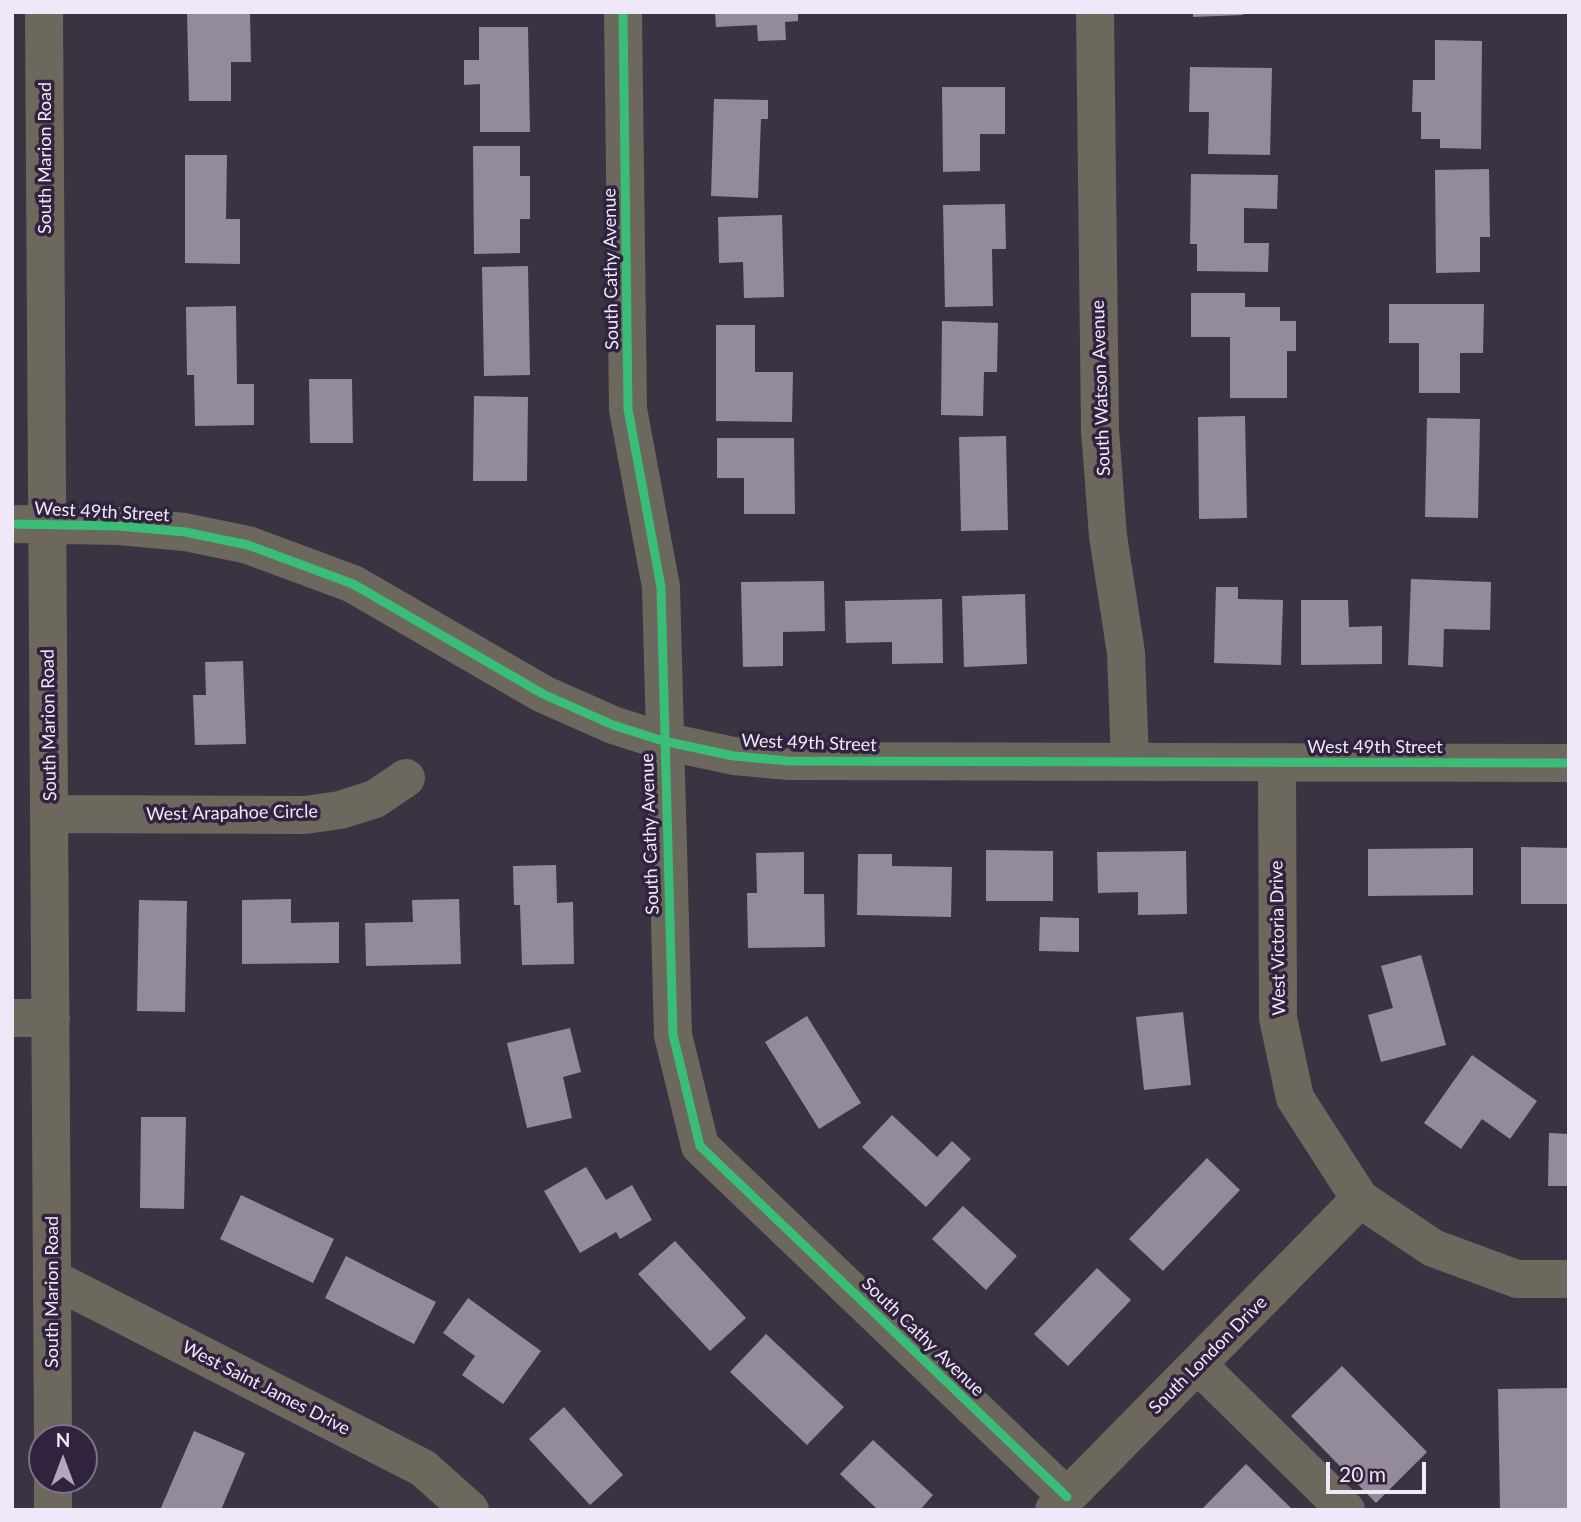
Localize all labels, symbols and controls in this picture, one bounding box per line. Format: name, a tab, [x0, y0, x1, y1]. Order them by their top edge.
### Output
street label: South Marion Road	[34, 82, 56, 234]
street label: South Cathy Avenue	[599, 188, 623, 350]
street label: South Watson Avenue	[1087, 300, 1115, 476]
street label: West 49th Street	[34, 498, 170, 526]
street label: South Marion Road	[37, 649, 61, 801]
street label: West 49th Street	[741, 730, 877, 756]
street label: West 49th Street	[1307, 736, 1443, 758]
street label: South Cathy Avenue	[636, 753, 664, 915]
street label: West Arapahoe Circle	[146, 801, 318, 825]
street label: West Victoria Drive	[1266, 860, 1290, 1016]
street label: South Marion Road	[41, 1216, 63, 1368]
street label: South Cathy Avenue	[857, 1273, 989, 1401]
street label: South London Drive	[1145, 1292, 1271, 1418]
street label: West Saint James Drive	[178, 1336, 354, 1440]
north arrow	[28, 1424, 98, 1494]
text: N	[56, 1428, 70, 1451]
scale bar	[1329, 1448, 1429, 1492]
text: 20 m	[1339, 1461, 1386, 1486]

